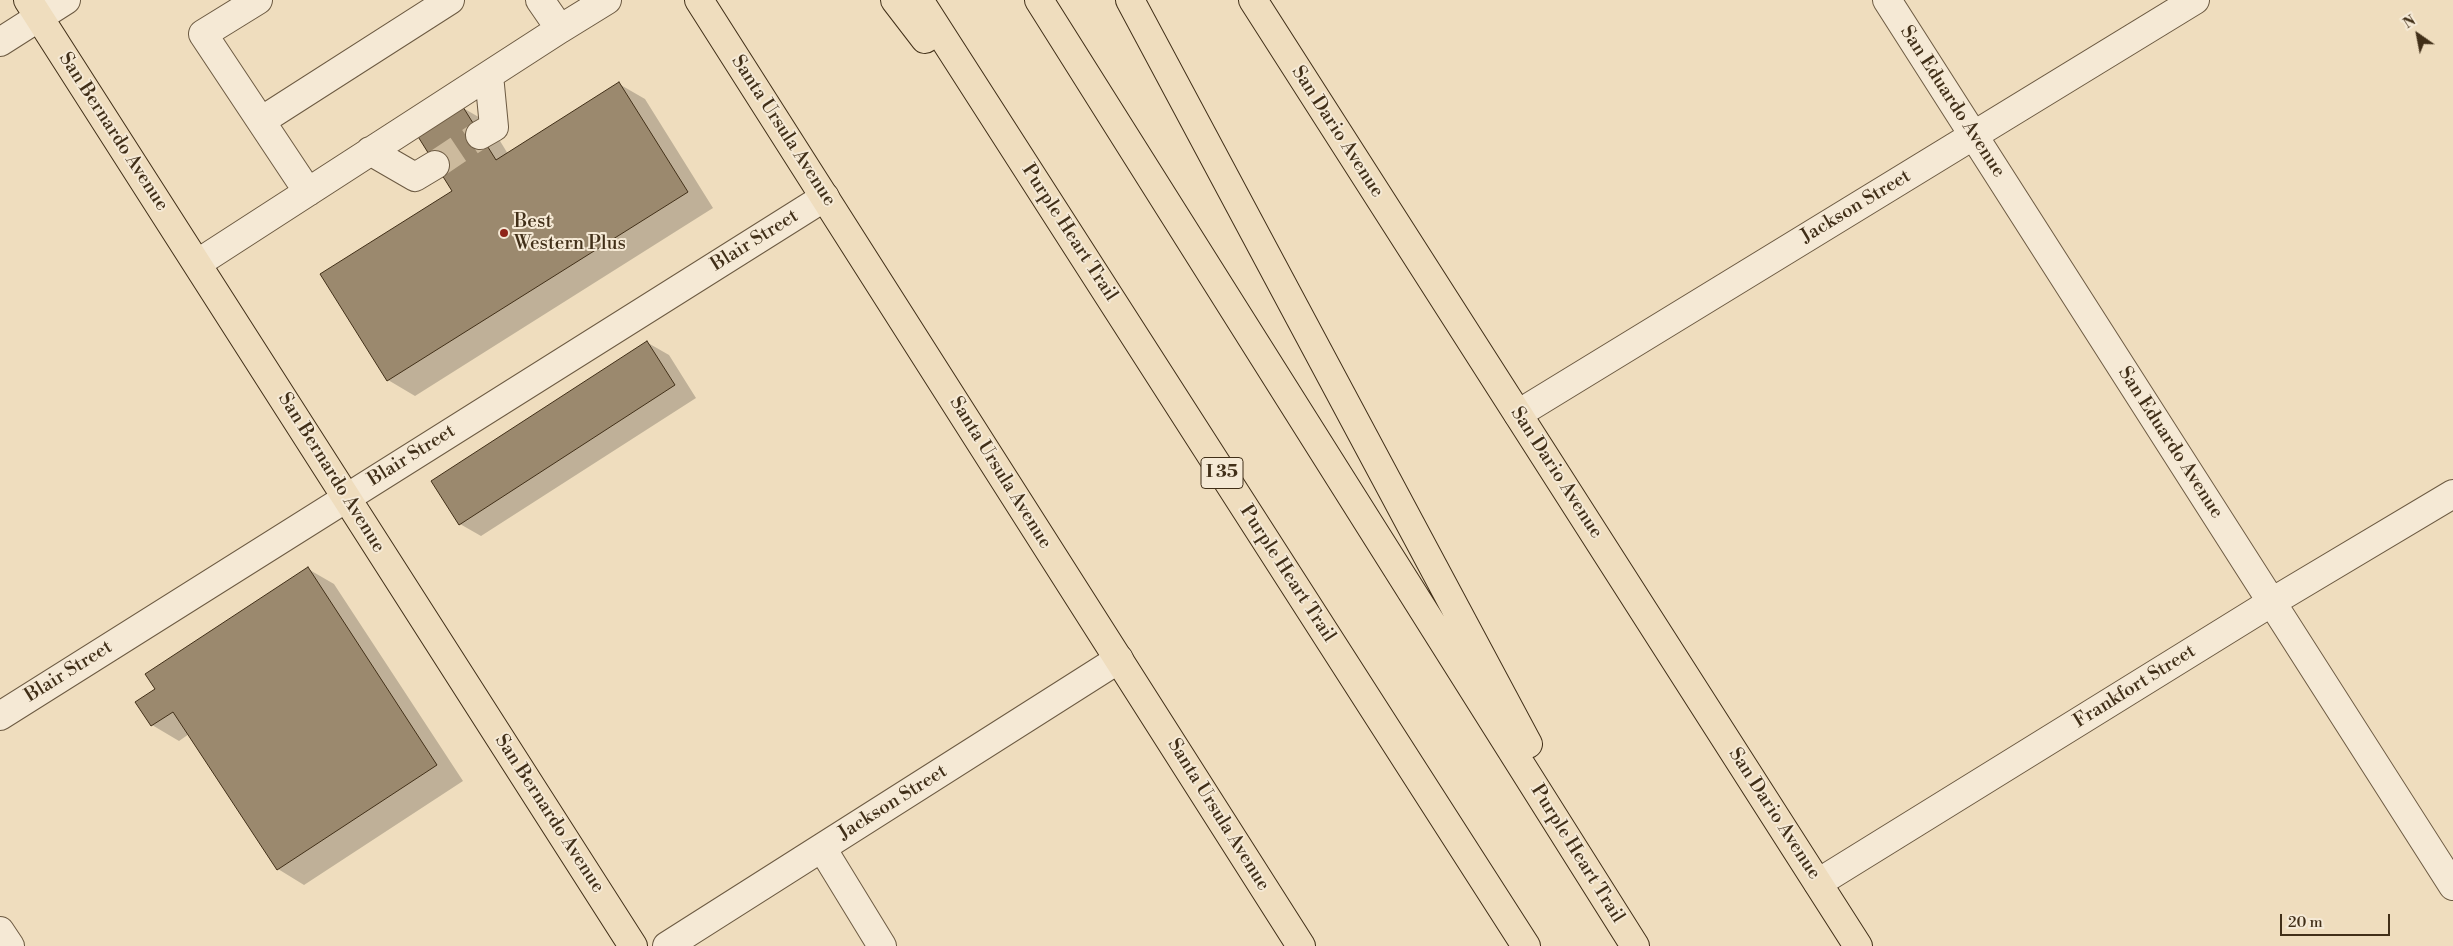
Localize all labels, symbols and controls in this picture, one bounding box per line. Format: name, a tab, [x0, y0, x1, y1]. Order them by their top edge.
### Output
north arrow	[2393, 10, 2443, 60]
text: N	[2400, 12, 2419, 33]
street label: San Eduardo Avenue	[1894, 22, 2010, 182]
street label: San Bernardo Avenue	[53, 49, 173, 215]
street label: Santa Ursula Avenue	[726, 51, 840, 211]
street label: San Dario Avenue	[1286, 62, 1388, 202]
street label: Purple Heart Trail	[1016, 160, 1122, 306]
street label: Jackson Street	[1797, 165, 1915, 249]
street label: Blair Street	[707, 205, 803, 277]
place label: Best Western Plus	[514, 211, 626, 255]
marker: Best Western Plus	[498, 227, 510, 239]
street label: San Eduardo Avenue	[2112, 363, 2228, 523]
street label: San Bernardo Avenue	[273, 389, 389, 557]
street label: Santa Ursula Avenue	[944, 393, 1056, 553]
street label: San Dario Avenue	[1505, 403, 1607, 543]
street label: Blair Street	[364, 420, 460, 492]
road number: I 35	[1201, 458, 1243, 488]
street label: Purple Heart Trail	[1234, 501, 1340, 647]
street label: Blair Street	[21, 636, 117, 708]
street label: Frankfort Street	[2070, 640, 2200, 734]
street label: San Bernardo Avenue	[489, 731, 609, 897]
street label: Santa Ursula Avenue	[1162, 735, 1274, 895]
street label: San Dario Avenue	[1723, 744, 1825, 884]
street label: Jackson Street	[834, 761, 952, 845]
street label: Purple Heart Trail	[1525, 781, 1629, 927]
scale bar	[2283, 904, 2393, 936]
text: 20 m	[2288, 913, 2323, 932]

